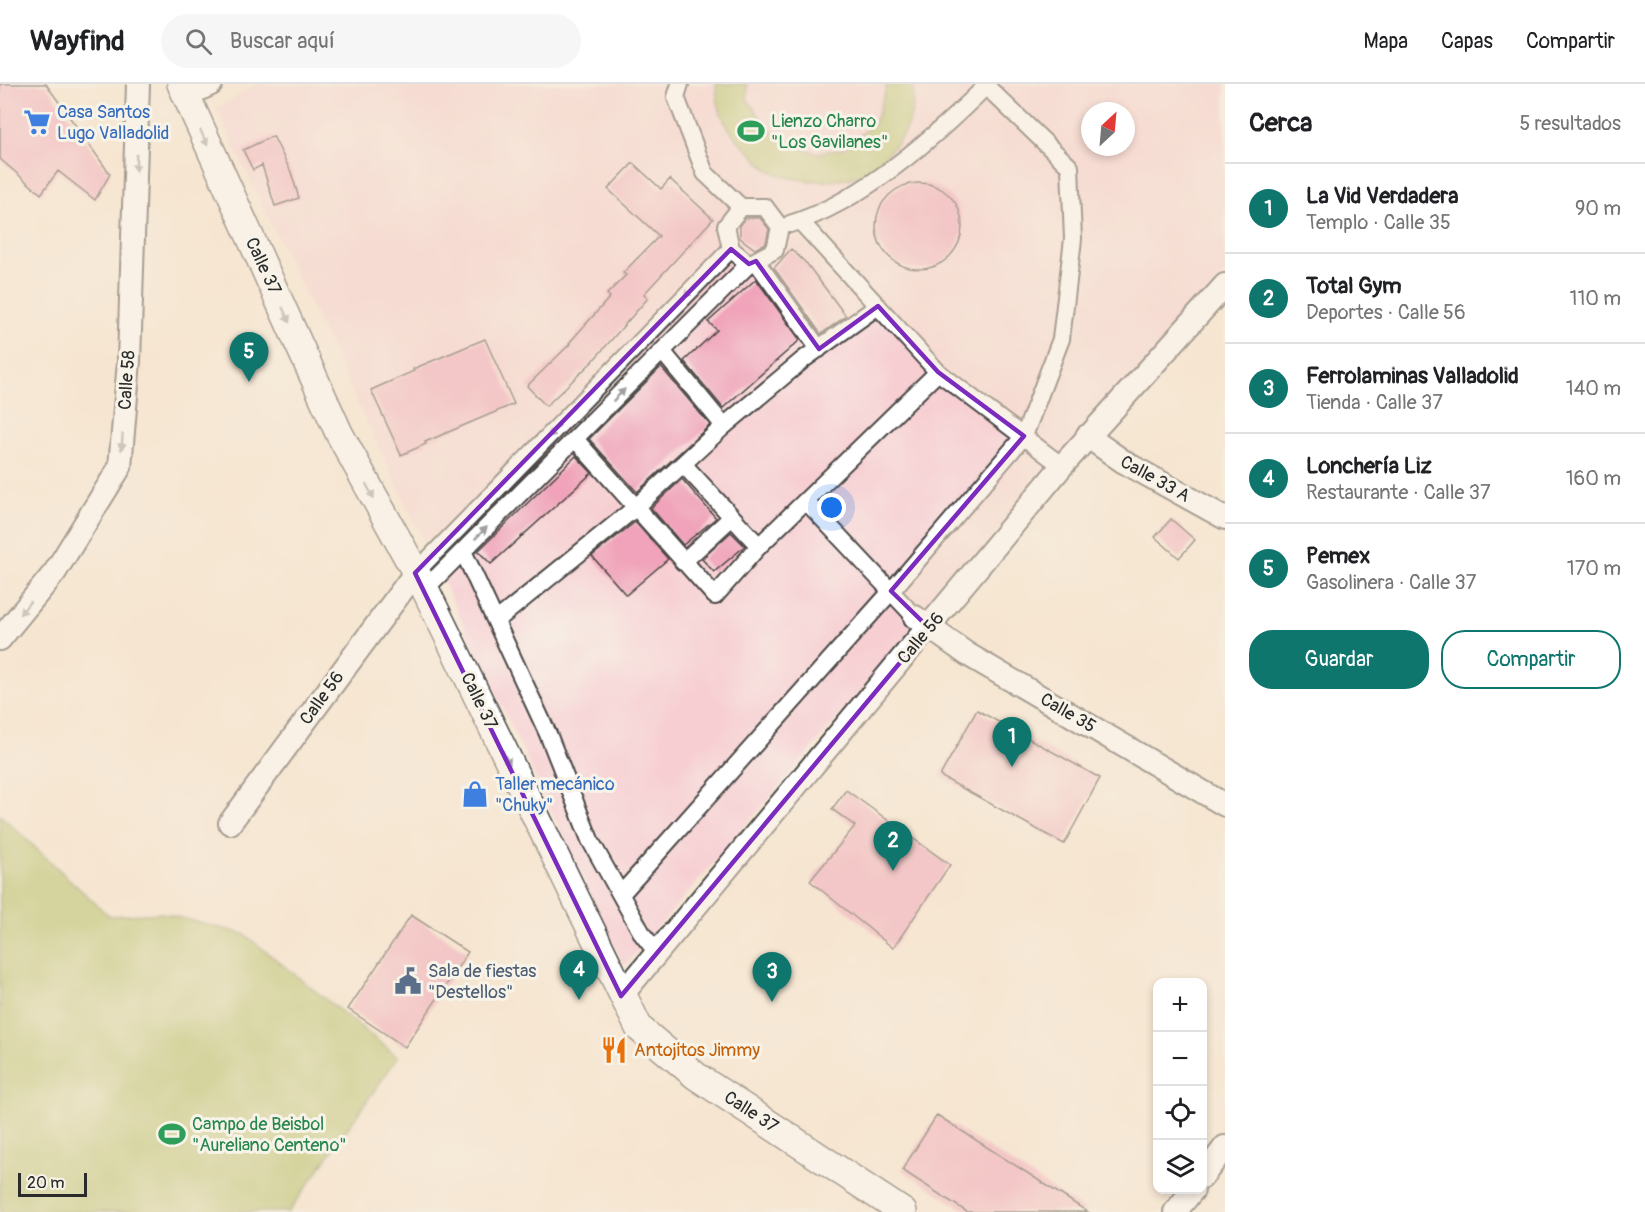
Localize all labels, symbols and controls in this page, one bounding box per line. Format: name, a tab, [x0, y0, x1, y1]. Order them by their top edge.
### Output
search box	[161, 14, 581, 68]
text: Wayfind	[30, 24, 125, 59]
icon: search	[182, 25, 215, 58]
text: Buscar aquí	[230, 27, 335, 55]
text: Mapa	[1364, 28, 1408, 55]
text: Capas	[1441, 28, 1493, 55]
text: Compartir	[1526, 28, 1615, 55]
place label: Casa Santos Lugo Valladolid	[57, 101, 169, 145]
north arrow	[1081, 102, 1135, 156]
supermarket icon: Casa Santos Lugo Valladolid	[22, 107, 52, 137]
text: Cerca	[1249, 107, 1312, 139]
place label: Lienzo Charro "Los Gavilanes"	[771, 110, 888, 154]
text: 5 resultados	[1519, 111, 1621, 136]
sports icon: Lienzo Charro "Los Gavilanes"	[736, 116, 766, 146]
one-way arrow	[200, 129, 209, 146]
one-way arrow	[131, 154, 141, 173]
text: La Vid Verdadera	[1306, 182, 1458, 210]
text: 1	[1265, 196, 1272, 221]
text: 90 m	[1575, 196, 1621, 221]
text: Templo · Calle 35	[1306, 210, 1451, 235]
street label: Calle 37	[240, 234, 286, 299]
text: Total Gym	[1306, 272, 1402, 300]
one-way arrow	[683, 284, 697, 299]
text: 2	[1263, 286, 1274, 311]
text: 110 m	[1570, 286, 1621, 311]
text: Deportes · Calle 56	[1306, 300, 1466, 325]
one-way arrow	[281, 306, 290, 323]
pin: 5	[230, 332, 268, 382]
street label: Calle 58	[113, 349, 141, 411]
text: Ferrolaminas Valladolid	[1306, 362, 1519, 390]
text: 3	[1263, 376, 1274, 401]
text: 140 m	[1566, 376, 1621, 401]
one-way arrow	[611, 388, 625, 402]
text: Tienda · Calle 37	[1306, 390, 1443, 415]
one-way arrow	[547, 423, 561, 437]
one-way arrow	[117, 433, 127, 452]
street label: Calle 33 A	[1116, 450, 1194, 508]
text: Lonchería Liz	[1306, 452, 1432, 480]
text: 4	[1263, 466, 1274, 491]
text: 160 m	[1566, 466, 1621, 491]
text: Restaurante · Calle 37	[1306, 480, 1491, 505]
one-way arrow	[365, 482, 375, 499]
your location	[817, 493, 846, 522]
one-way arrow	[473, 526, 487, 540]
text: Pemex	[1306, 542, 1370, 570]
text: 5	[1263, 556, 1274, 581]
text: 170 m	[1567, 556, 1621, 581]
text: Gasolinera · Calle 37	[1306, 570, 1476, 595]
one-way arrow	[19, 600, 32, 616]
street label: Calle 56	[893, 607, 949, 669]
button: Guardar	[1249, 630, 1429, 689]
button: Compartir	[1441, 630, 1621, 689]
street label: Calle 56	[295, 667, 349, 729]
street label: Calle 37	[455, 669, 503, 734]
street label: Calle 35	[1036, 688, 1100, 738]
pin: 1	[992, 718, 1032, 767]
one-way arrow	[502, 749, 511, 766]
place label: Taller mecánico "Chuky"	[495, 773, 615, 817]
shop icon: Taller mecánico "Chuky"	[460, 779, 490, 809]
pin: 2	[874, 822, 912, 871]
pin: 4	[560, 950, 598, 1000]
pin: 3	[752, 952, 792, 1002]
place label: Sala de fiestas "Destellos"	[428, 960, 536, 1004]
public building icon: Sala de fiestas "Destellos"	[393, 966, 423, 996]
map controls	[1153, 978, 1207, 1194]
button: +	[1153, 978, 1207, 1032]
button: −	[1153, 1032, 1207, 1086]
restaurant icon: Antojitos Jimmy	[599, 1035, 629, 1065]
place label: Antojitos Jimmy	[634, 1039, 760, 1062]
street label: Calle 37	[719, 1086, 783, 1138]
button: locate	[1153, 1086, 1207, 1140]
place label: Campo de Beisbol "Aureliano Centeno"	[192, 1113, 347, 1157]
sports icon: Campo de Beisbol "Aureliano Centeno"	[157, 1119, 187, 1149]
button: layers	[1153, 1140, 1207, 1194]
scale bar	[18, 1170, 87, 1198]
text: 20 m	[27, 1173, 65, 1193]

